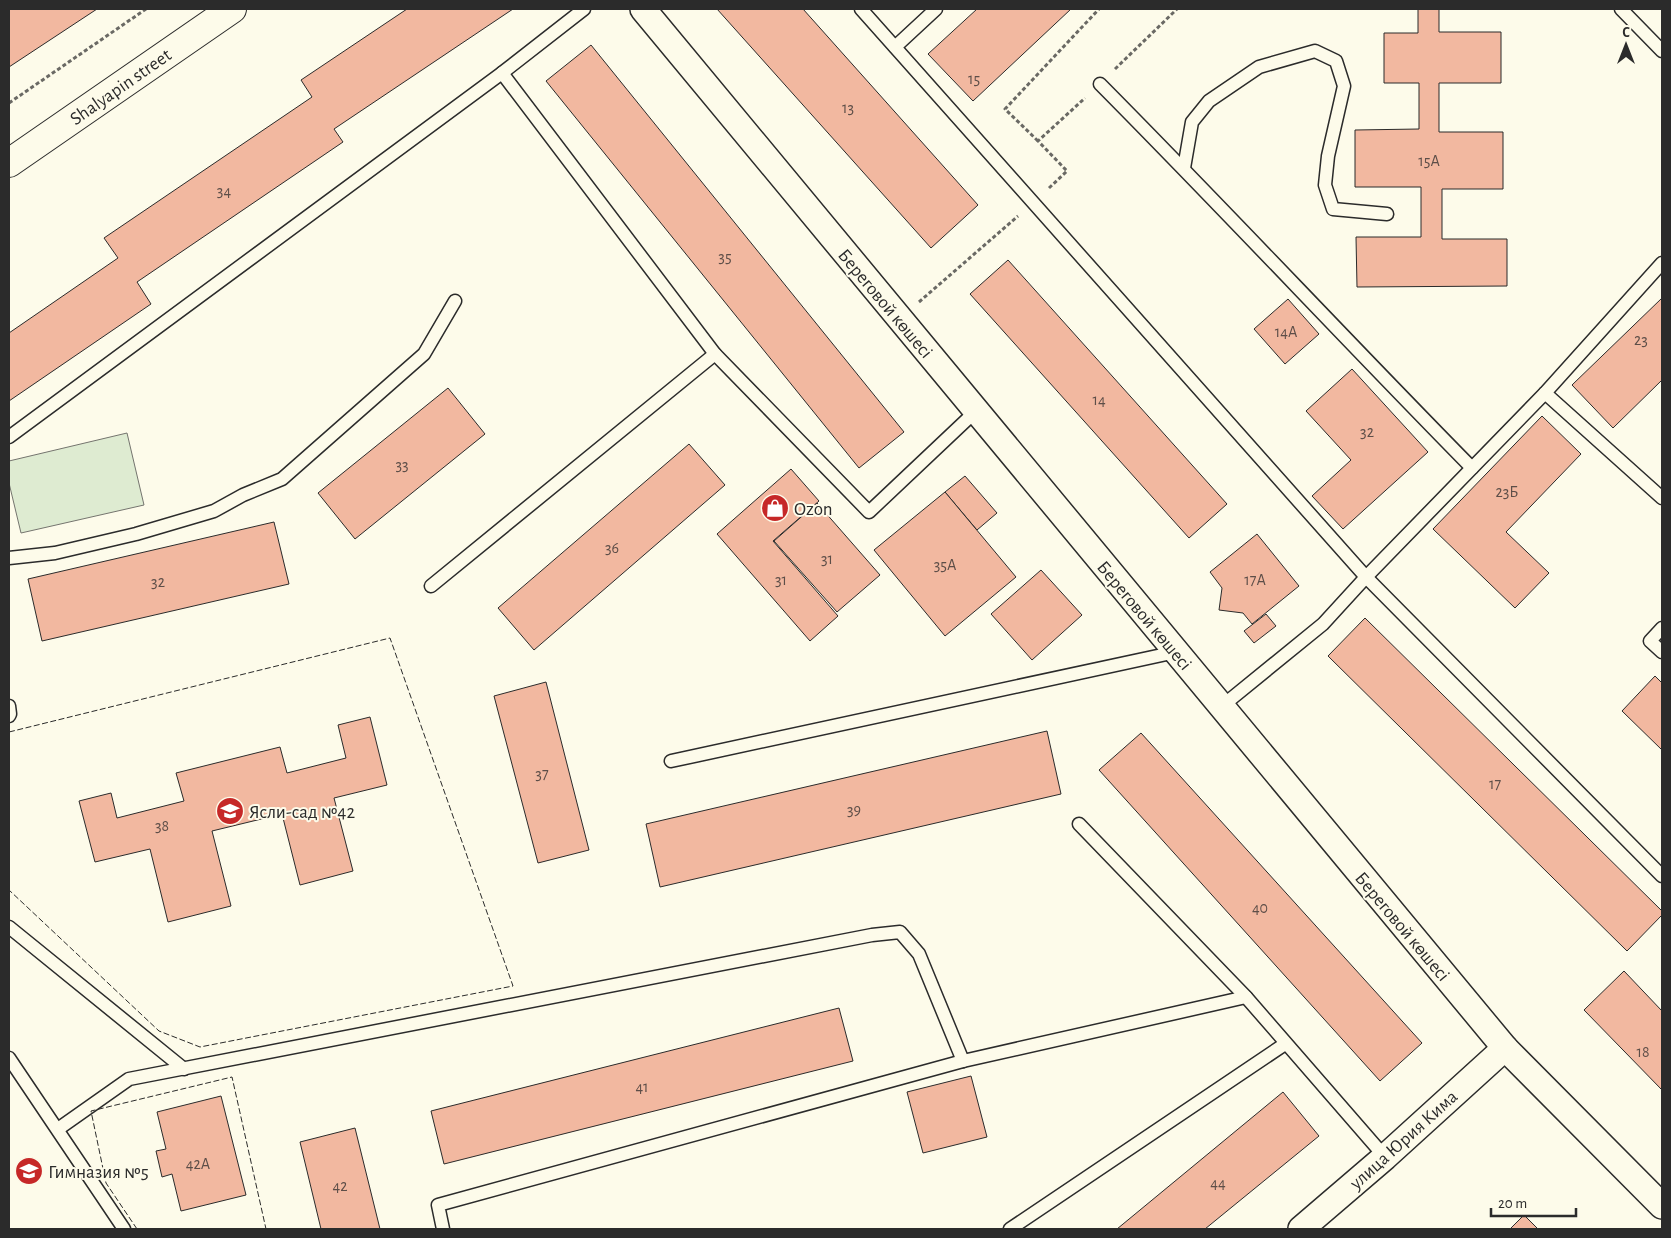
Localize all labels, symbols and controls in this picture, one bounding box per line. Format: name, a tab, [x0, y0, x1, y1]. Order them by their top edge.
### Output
north arrow	[1601, 20, 1651, 70]
text: С	[1622, 26, 1630, 40]
street label: Shalyapin street	[67, 45, 175, 129]
house number: 15	[968, 71, 980, 87]
house number: 13	[842, 100, 854, 116]
house number: 15А	[1418, 153, 1440, 169]
house number: 34	[217, 183, 231, 199]
street label: Береговой көшесі	[834, 246, 936, 362]
house number: 35	[718, 249, 732, 265]
house number: 14А	[1275, 324, 1298, 340]
house number: 23	[1634, 332, 1648, 348]
house number: 14	[1092, 392, 1106, 408]
house number: 32	[1360, 424, 1374, 440]
house number: 33	[395, 457, 409, 473]
house number: 23Б	[1495, 484, 1519, 500]
shop icon: Ozon	[760, 493, 790, 523]
place label: Ozon	[794, 500, 833, 519]
house number: 36	[605, 540, 619, 556]
house number: 31	[821, 551, 833, 567]
house number: 35А	[934, 557, 957, 573]
street label: Береговой көшесі	[1093, 558, 1195, 674]
house number: 31	[775, 572, 787, 588]
house number: 17А	[1244, 572, 1266, 588]
house number: 32	[151, 574, 165, 590]
house number: 37	[535, 766, 549, 782]
house number: 17	[1489, 776, 1501, 792]
school or university icon: Ясли-сад №42	[215, 796, 245, 826]
house number: 39	[847, 802, 861, 818]
place label: Ясли-сад №42	[249, 803, 355, 822]
house number: 38	[155, 818, 169, 834]
street label: Береговой көшесі	[1351, 869, 1453, 985]
house number: 40	[1252, 900, 1268, 916]
house number: 18	[1636, 1044, 1650, 1060]
house number: 41	[635, 1079, 649, 1095]
street label: улица Юрия Кима	[1346, 1087, 1462, 1194]
school or university icon: Гимназия №5	[14, 1156, 44, 1186]
house number: 42А	[186, 1156, 211, 1172]
place label: Гимназия №5	[48, 1163, 149, 1182]
house number: 44	[1210, 1175, 1226, 1191]
house number: 42	[333, 1178, 347, 1194]
scale bar	[1491, 1186, 1576, 1218]
text: 20 m	[1498, 1196, 1527, 1211]

